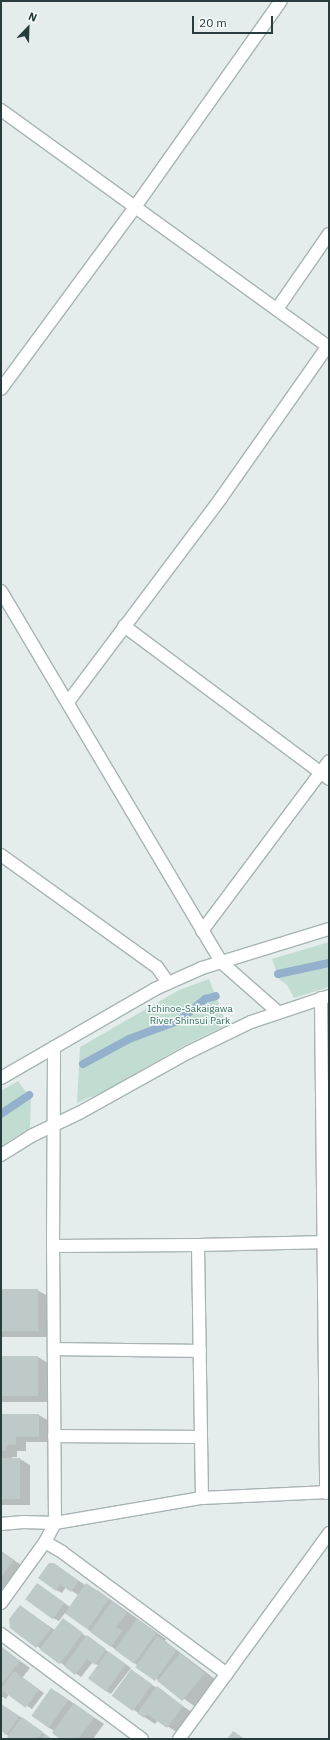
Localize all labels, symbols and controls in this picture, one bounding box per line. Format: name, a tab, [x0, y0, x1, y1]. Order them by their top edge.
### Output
north arrow	[8, 8, 48, 48]
scale bar	[194, 8, 275, 34]
text: N	[26, 9, 39, 25]
text: 20 m	[199, 15, 227, 30]
park label: Ichinoe-Sakaigawa River Shinsui Park	[147, 1002, 233, 1026]

